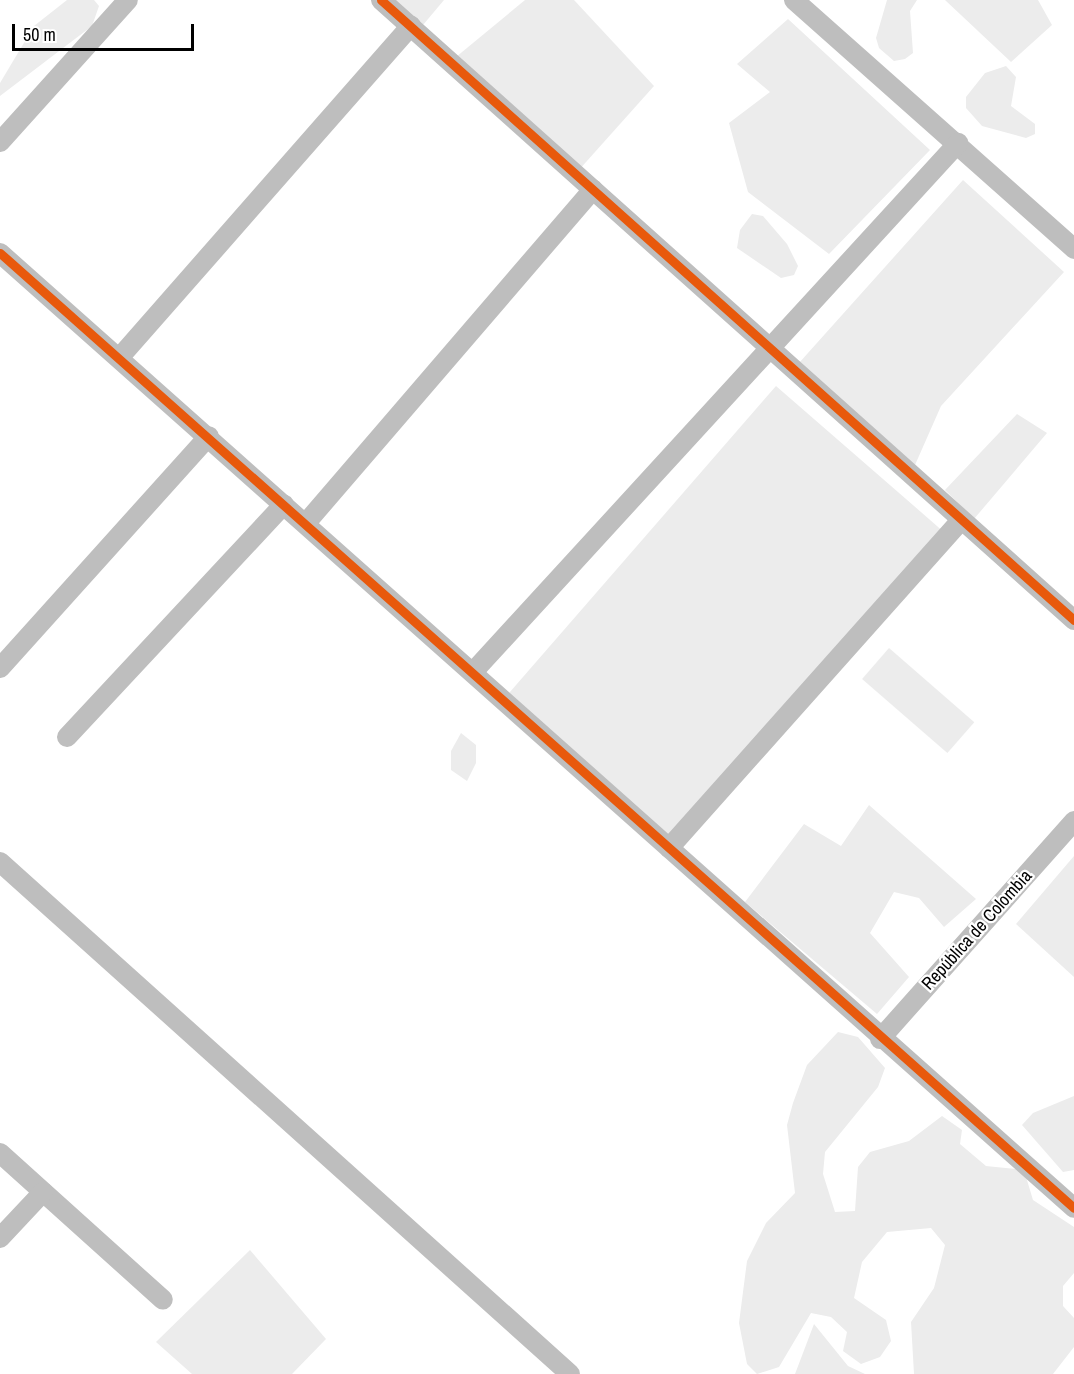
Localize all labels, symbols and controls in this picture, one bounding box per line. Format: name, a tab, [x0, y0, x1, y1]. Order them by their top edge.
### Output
scale bar	[15, 12, 196, 50]
text: 50 m	[23, 22, 56, 47]
street label: República de Colombia	[917, 865, 1037, 995]

